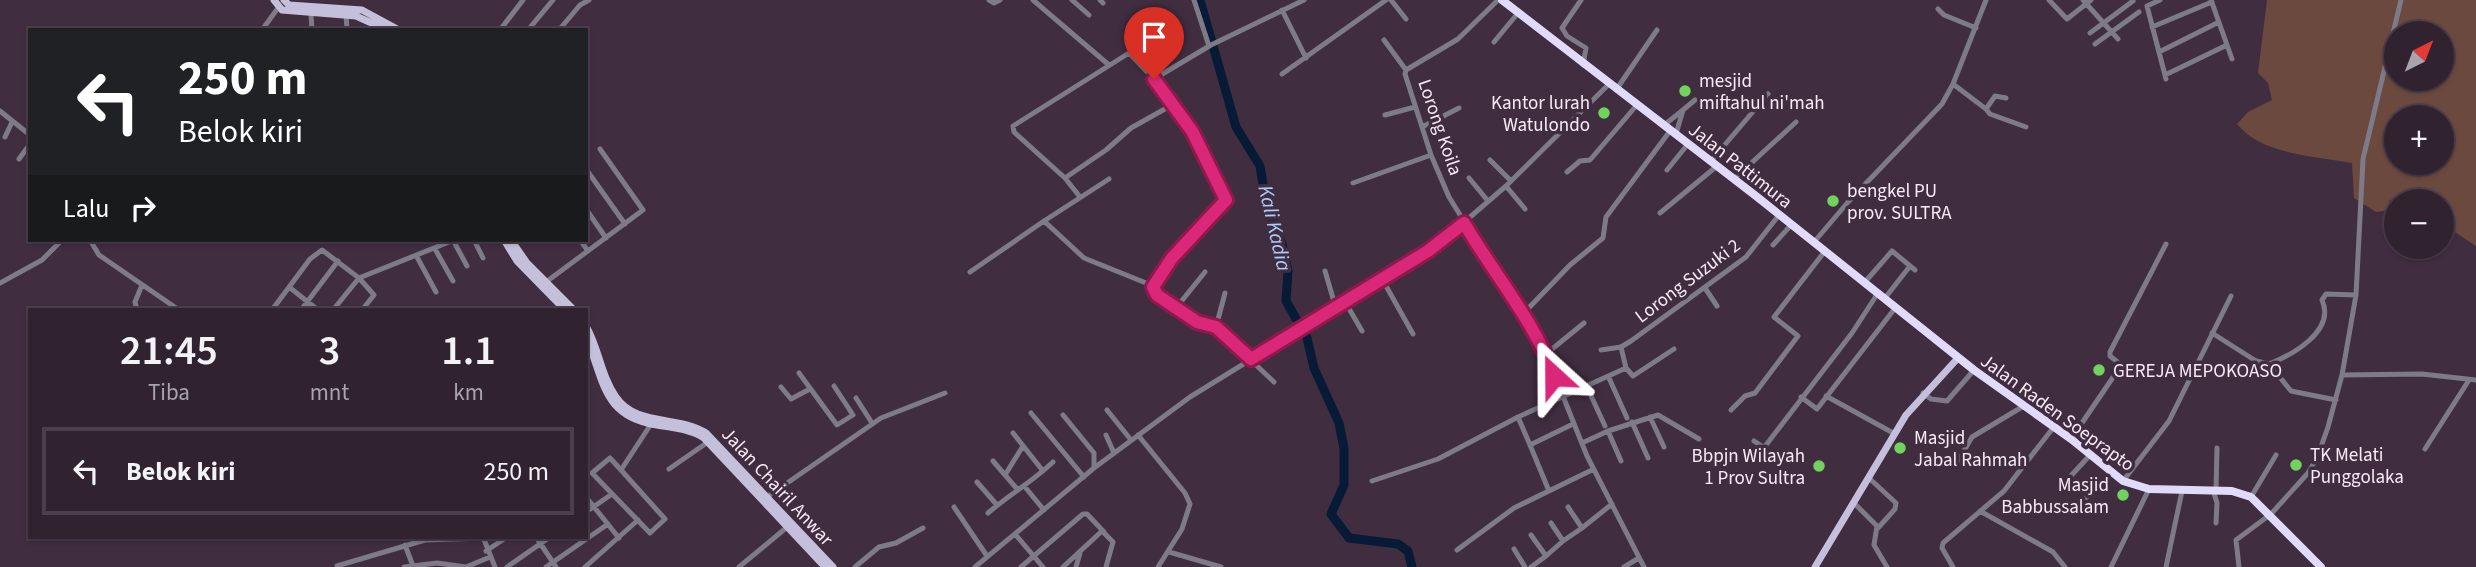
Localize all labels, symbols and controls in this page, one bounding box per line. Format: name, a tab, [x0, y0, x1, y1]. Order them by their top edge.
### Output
pin	[1124, 7, 1184, 79]
icon: arrive	[1135, 18, 1173, 56]
north arrow	[2384, 21, 2454, 91]
map controls	[2384, 21, 2454, 259]
text: 250 m	[178, 44, 307, 114]
icon: left	[63, 56, 154, 147]
place label: mesjid miftahul ni'mah	[1699, 68, 1825, 117]
street label: Lorong Koila	[1411, 76, 1469, 179]
marker: mesjid miftahul ni'mah	[1677, 83, 1693, 99]
place label: Kantor lurah Watulondo	[1491, 90, 1590, 139]
marker: Kantor lurah Watulondo	[1596, 105, 1612, 121]
button: +	[2384, 105, 2454, 175]
text: Belok kiri	[178, 109, 303, 155]
street label: Jalan Pattimura	[1682, 117, 1798, 215]
place label: bengkel PU prov. SULTRA	[1847, 178, 1952, 227]
water label: Kali Kadia	[1251, 182, 1299, 274]
icon: right	[124, 189, 162, 227]
button: −	[2384, 189, 2454, 259]
text: Lalu	[63, 190, 110, 227]
marker: bengkel PU prov. SULTRA	[1825, 193, 1841, 209]
street label: Lorong Suzuki 2	[1630, 233, 1746, 330]
text: 21:45	[120, 321, 218, 381]
text: 3	[319, 321, 340, 381]
text: 1.1	[441, 321, 496, 381]
position arrow	[1517, 339, 1591, 413]
street label: Jalan Raden Soeprapto	[1975, 348, 2140, 478]
place label: GEREJA MEPOKOASO	[2113, 358, 2282, 385]
marker: GEREJA MEPOKOASO	[2091, 362, 2107, 378]
text: Tiba	[148, 376, 190, 409]
text: mnt	[310, 376, 349, 409]
text: km	[453, 376, 484, 409]
street label: Jalan Chairil Anwar	[715, 422, 839, 552]
place label: Masjid Jabal Rahmah	[1914, 425, 2027, 474]
marker: Masjid Jabal Rahmah	[1892, 440, 1908, 456]
place label: TK Melati Punggolaka	[2310, 442, 2404, 491]
place label: Bbpjn Wilayah 1 Prov Sultra	[1691, 443, 1805, 492]
icon: left	[67, 452, 105, 490]
text: Belok kiri	[126, 453, 235, 490]
text: 250 m	[483, 453, 549, 490]
marker: TK Melati Punggolaka	[2288, 457, 2304, 473]
marker: Bbpjn Wilayah 1 Prov Sultra	[1811, 458, 1827, 474]
place label: Masjid Babbussalam	[2001, 472, 2109, 521]
marker: Masjid Babbussalam	[2115, 487, 2131, 503]

